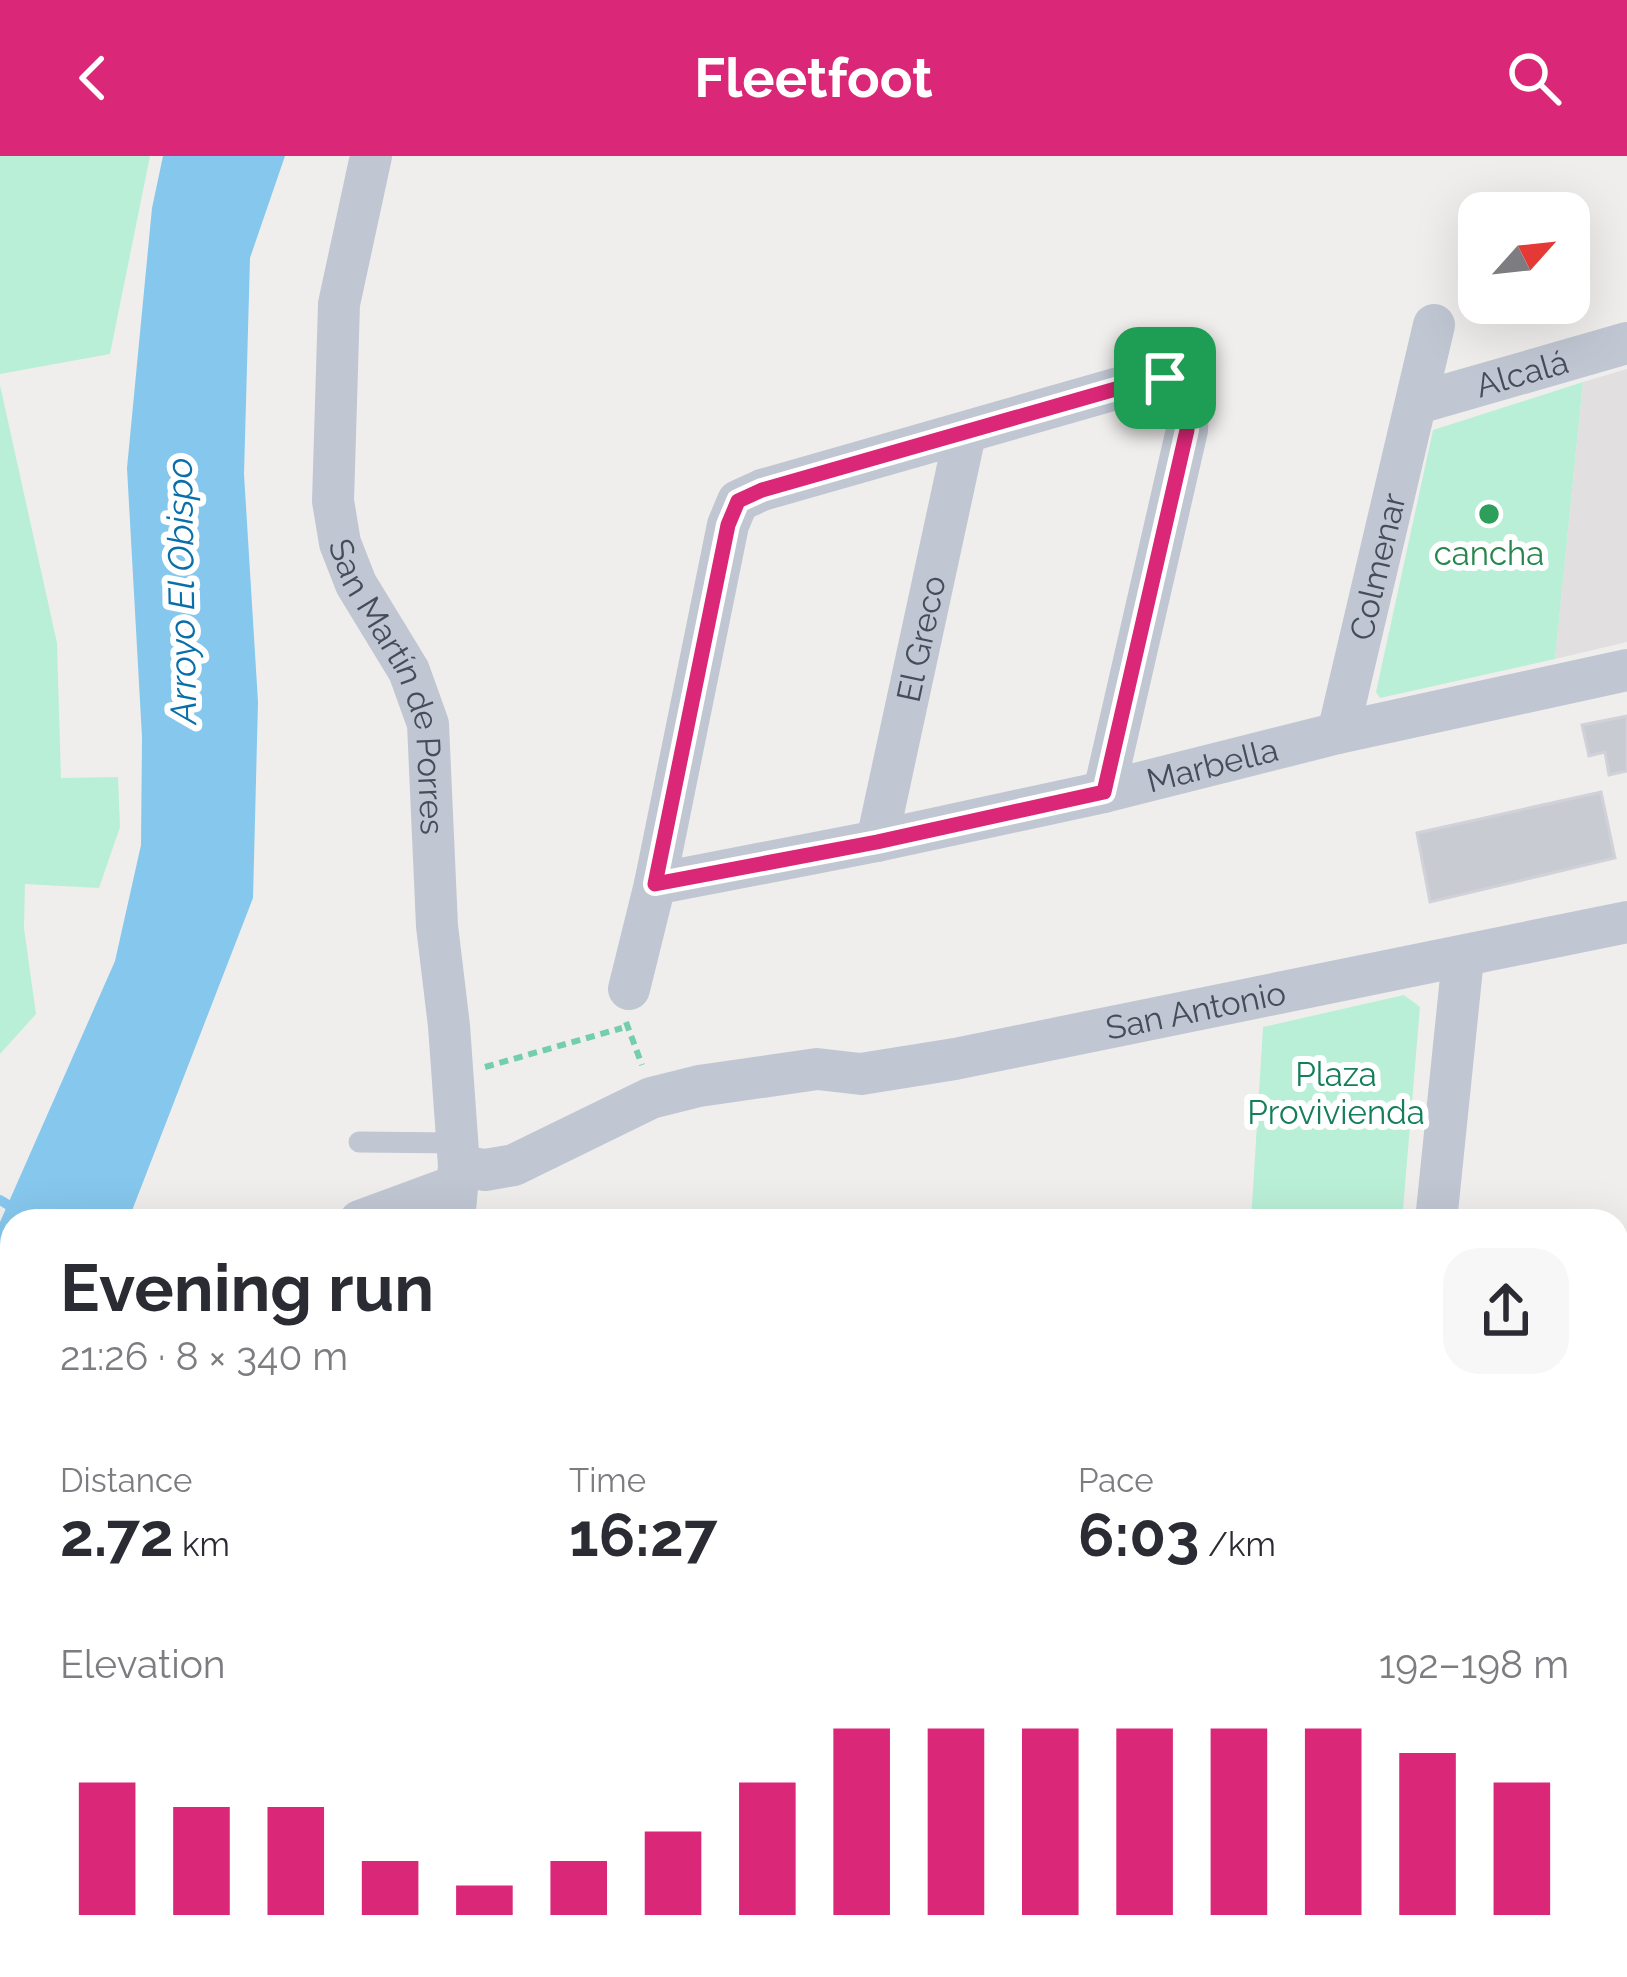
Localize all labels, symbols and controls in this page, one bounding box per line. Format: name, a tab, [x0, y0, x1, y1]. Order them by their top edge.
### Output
icon: back	[60, 45, 126, 111]
icon: search	[1501, 45, 1567, 111]
text: Fleetfoot	[694, 46, 933, 110]
north arrow	[1458, 192, 1590, 324]
map controls	[1458, 192, 1590, 324]
pin	[1114, 327, 1216, 429]
street label: Alcalá	[1471, 342, 1573, 405]
icon: arrive	[1132, 345, 1198, 411]
water label: Arroyo El Obispo	[158, 457, 204, 727]
street label: Colmenar	[1342, 489, 1414, 644]
marker: cancha	[1476, 501, 1502, 527]
street label: San Martín de Porres	[320, 533, 452, 836]
place label: cancha	[1434, 534, 1544, 573]
street label: El Greco	[889, 572, 954, 706]
street label: Marbella	[1143, 730, 1282, 800]
street label: San Antonio	[1102, 973, 1289, 1048]
park label: Plaza Provivienda	[1247, 1055, 1425, 1132]
button: share	[1443, 1248, 1569, 1374]
text: Evening run	[60, 1249, 434, 1326]
text: 21:26 · 8 × 340 m	[60, 1333, 348, 1379]
text: Distance	[60, 1461, 192, 1500]
text: Time	[569, 1461, 646, 1500]
text: Pace	[1078, 1461, 1154, 1500]
text: 2.72	[60, 1500, 174, 1570]
text: 16:27	[569, 1500, 717, 1570]
text: 6:03	[1078, 1500, 1200, 1570]
text: km	[174, 1525, 230, 1564]
text: /km	[1200, 1525, 1276, 1564]
text: Elevation	[60, 1641, 226, 1687]
text: 192–198 m	[1379, 1641, 1569, 1687]

